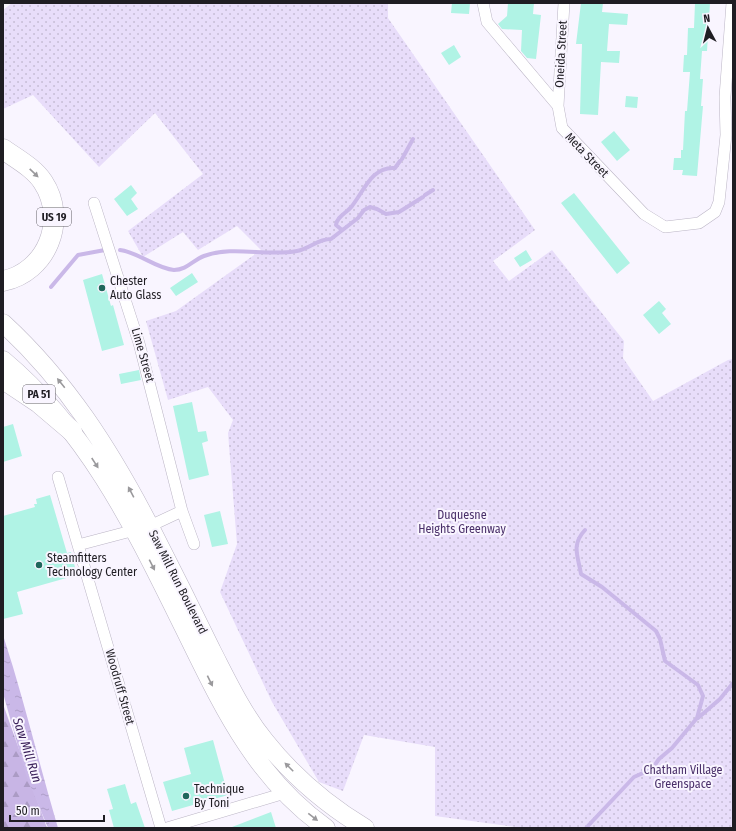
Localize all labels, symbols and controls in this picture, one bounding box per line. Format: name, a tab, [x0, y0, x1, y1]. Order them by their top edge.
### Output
north arrow	[688, 8, 728, 48]
text: N	[703, 12, 711, 25]
street label: Oneida Street	[552, 20, 570, 88]
street label: Meta Street	[562, 130, 612, 180]
one-way arrow	[29, 168, 39, 178]
road number: US 19	[37, 208, 71, 226]
place label: Chester Auto Glass	[110, 274, 161, 302]
marker: Chester Auto Glass	[97, 283, 107, 293]
street label: Lime Street	[129, 326, 157, 384]
one-way arrow	[56, 378, 65, 389]
road number: PA 51	[23, 385, 55, 403]
one-way arrow	[91, 458, 99, 468]
one-way arrow	[128, 486, 135, 498]
park label: Duquesne Heights Greenway	[418, 508, 507, 536]
street label: Saw Mill Run Boulevard	[146, 528, 210, 636]
place label: Steamfitters Technology Center	[47, 551, 138, 579]
one-way arrow	[149, 559, 155, 571]
marker: Steamfitters Technology Center	[34, 560, 44, 570]
street label: Woodruff Street	[103, 648, 138, 727]
one-way arrow	[207, 676, 213, 687]
water label: Saw Mill Run	[10, 715, 45, 785]
one-way arrow	[284, 762, 294, 772]
park label: Chatham Village Greenspace	[644, 763, 723, 791]
place label: Technique By Toni	[194, 782, 244, 810]
marker: Technique By Toni	[181, 791, 191, 801]
scale bar	[10, 797, 104, 823]
text: 50 m	[16, 804, 40, 818]
one-way arrow	[307, 813, 318, 822]

